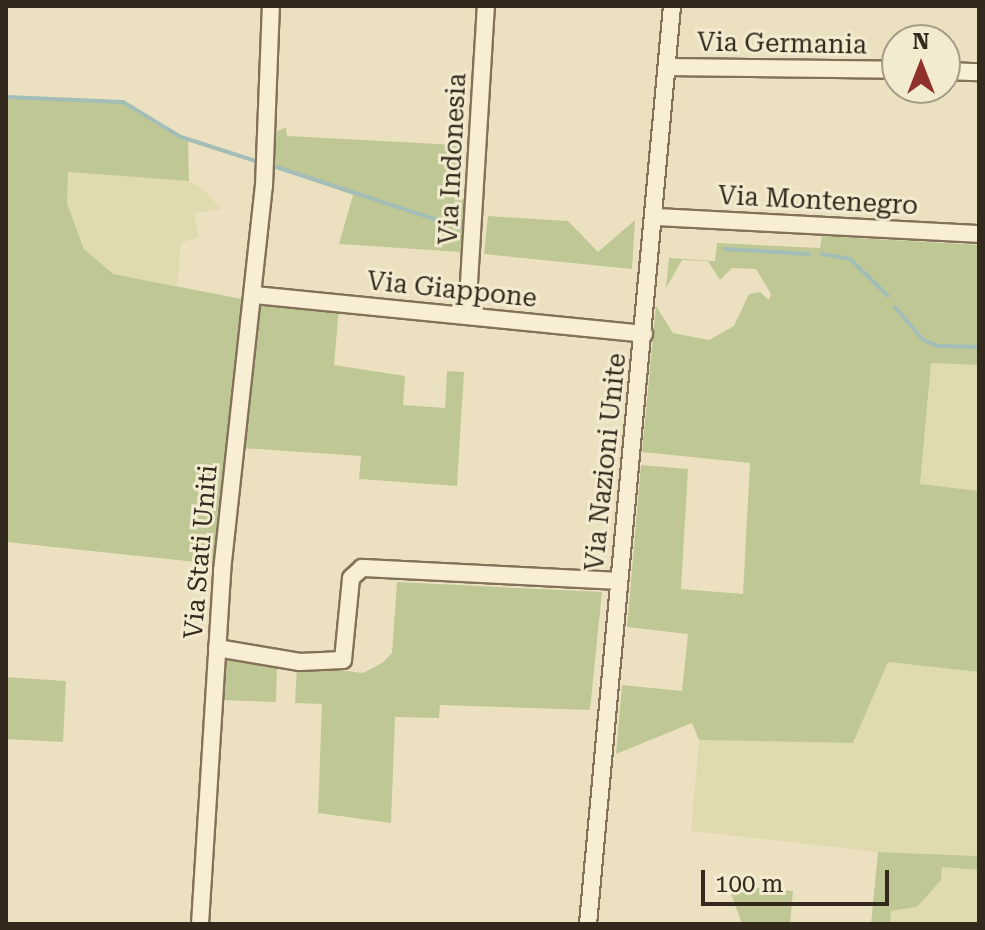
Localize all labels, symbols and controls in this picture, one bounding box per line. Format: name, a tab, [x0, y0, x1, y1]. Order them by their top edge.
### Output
north arrow	[881, 24, 961, 104]
street label: Via Germania	[697, 27, 867, 61]
text: N	[913, 29, 929, 54]
street label: Via Indonesia	[433, 72, 473, 246]
street label: Via Montenegro	[717, 180, 919, 222]
street label: Via Giappone	[366, 266, 538, 314]
street label: Via Nazioni Unite	[579, 352, 633, 572]
street label: Via Stati Uniti	[178, 464, 224, 640]
scale bar	[705, 854, 893, 904]
text: 100 m	[715, 870, 783, 898]

